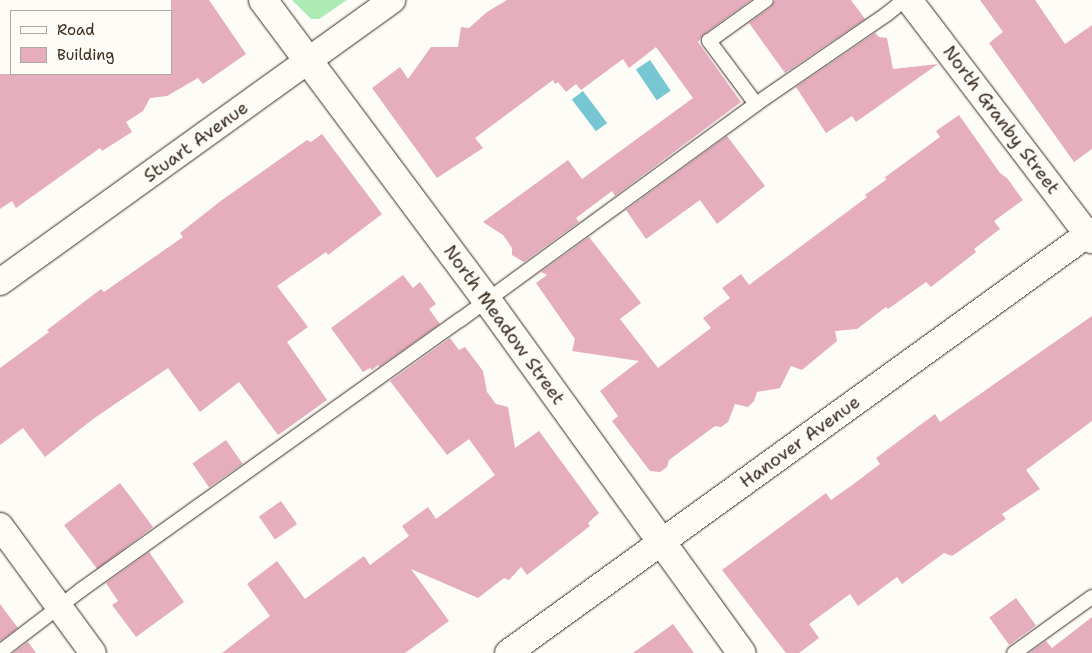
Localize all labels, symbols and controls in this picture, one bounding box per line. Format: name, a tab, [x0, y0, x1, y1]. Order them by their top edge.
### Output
legend	[10, 10, 172, 75]
text: Road	[57, 20, 95, 40]
street label: North Granby Street	[938, 42, 1064, 198]
text: Building	[57, 45, 114, 65]
street label: Stuart Avenue	[140, 97, 252, 187]
street label: North Meadow Street	[439, 241, 569, 409]
street label: Hanover Avenue	[736, 391, 864, 493]

